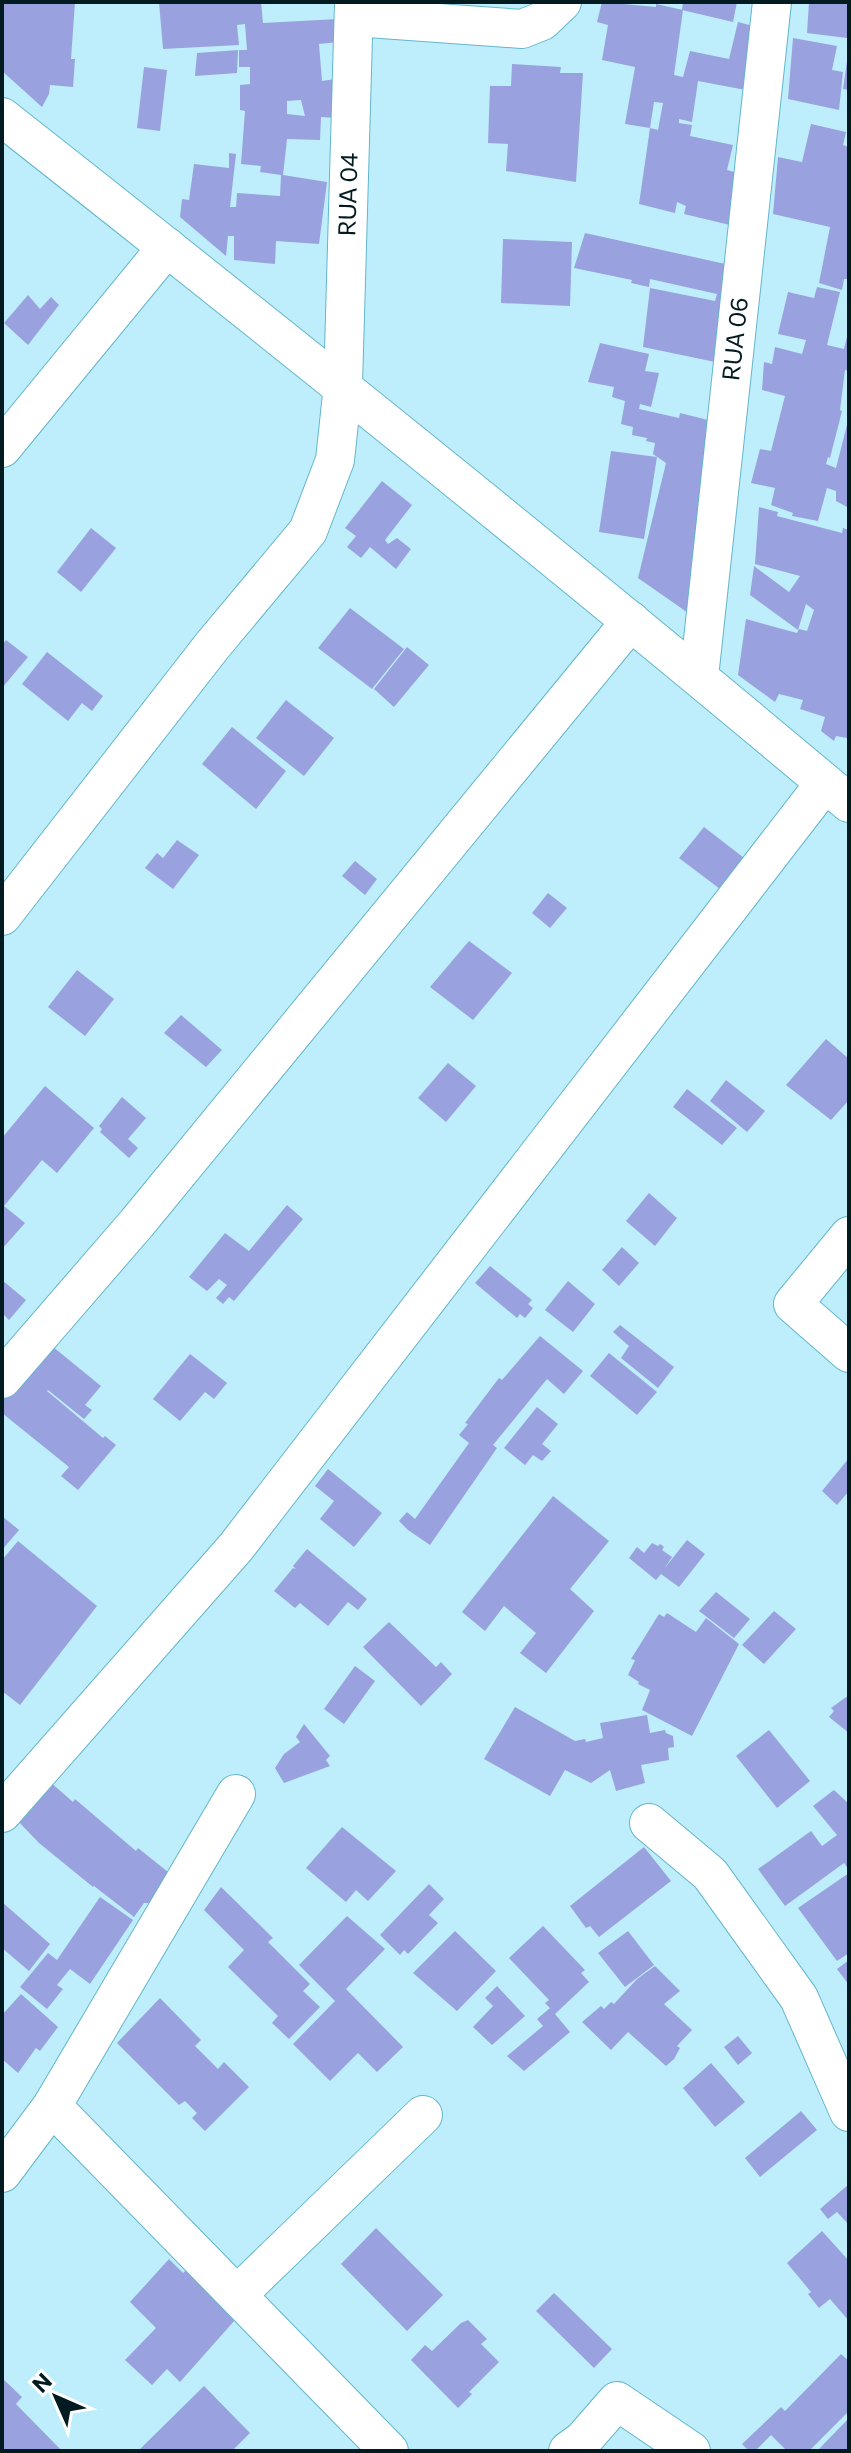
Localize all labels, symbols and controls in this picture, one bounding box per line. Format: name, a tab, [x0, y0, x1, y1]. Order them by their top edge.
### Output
street label: RUA 04	[331, 152, 363, 237]
street label: RUA 06	[715, 296, 753, 382]
north arrow	[16, 2357, 96, 2437]
text: N	[26, 2367, 57, 2398]

